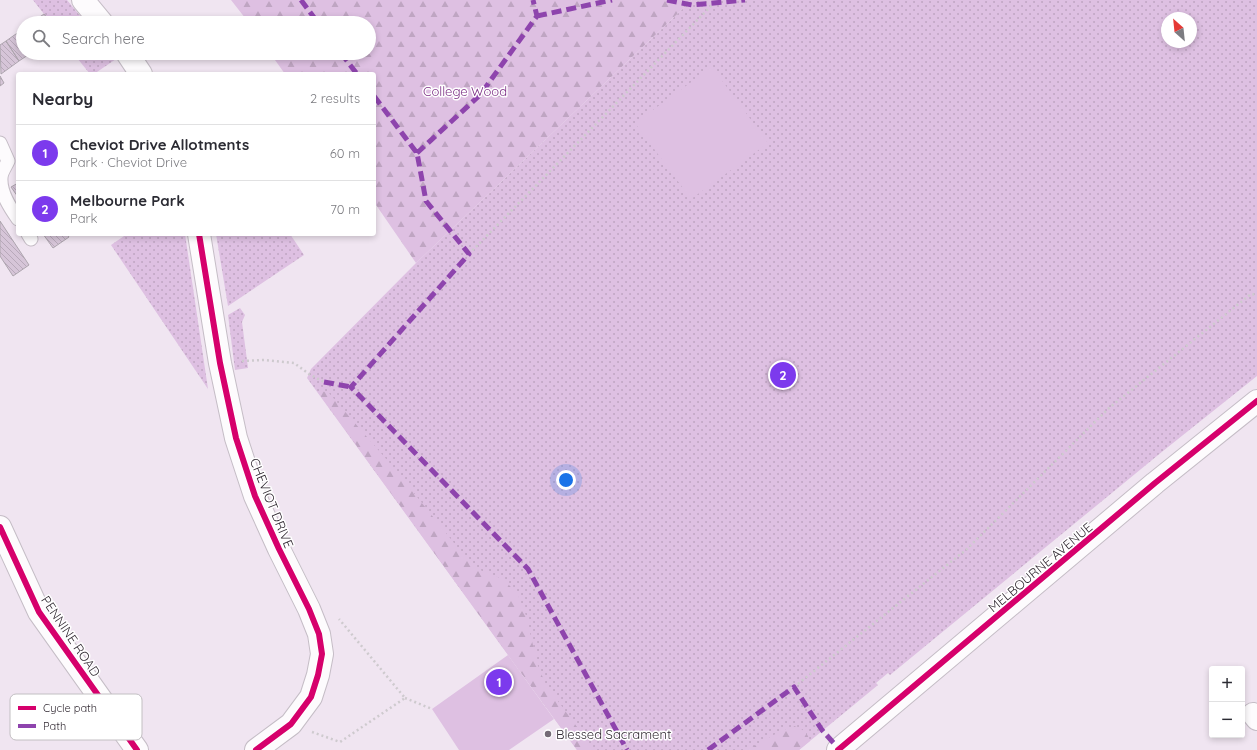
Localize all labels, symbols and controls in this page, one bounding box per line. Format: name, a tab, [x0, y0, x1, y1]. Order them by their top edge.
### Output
north arrow	[1161, 12, 1197, 48]
search box	[16, 16, 376, 60]
icon: search	[30, 27, 52, 49]
text: Search here	[62, 29, 145, 48]
park label: College Wood	[423, 83, 507, 99]
text: Nearby	[32, 88, 93, 109]
text: 2 results	[310, 90, 360, 106]
text: Cheviot Drive Allotments	[70, 135, 249, 154]
text: 1	[42, 145, 48, 161]
text: 60 m	[330, 145, 360, 161]
text: Park · Cheviot Drive	[70, 154, 187, 170]
text: Melbourne Park	[70, 191, 185, 210]
text: 2	[41, 201, 49, 217]
text: 70 m	[330, 201, 360, 217]
text: Park	[70, 210, 98, 226]
pin: 2	[770, 360, 796, 390]
street label: CHEVIOT DRIVE	[247, 456, 297, 550]
your location	[556, 470, 576, 490]
street label: MELBOURNE AVENUE	[985, 519, 1095, 615]
street label: PENNINE ROAD	[38, 593, 104, 679]
map controls	[1209, 666, 1245, 738]
button: +	[1209, 666, 1245, 702]
pin: 1	[486, 667, 512, 697]
legend	[10, 694, 142, 740]
text: Cycle path	[43, 701, 97, 715]
button: −	[1209, 702, 1245, 738]
text: Path	[43, 719, 66, 733]
place label: Blessed Sacrament	[556, 726, 671, 742]
marker: Blessed Sacrament	[543, 729, 553, 739]

